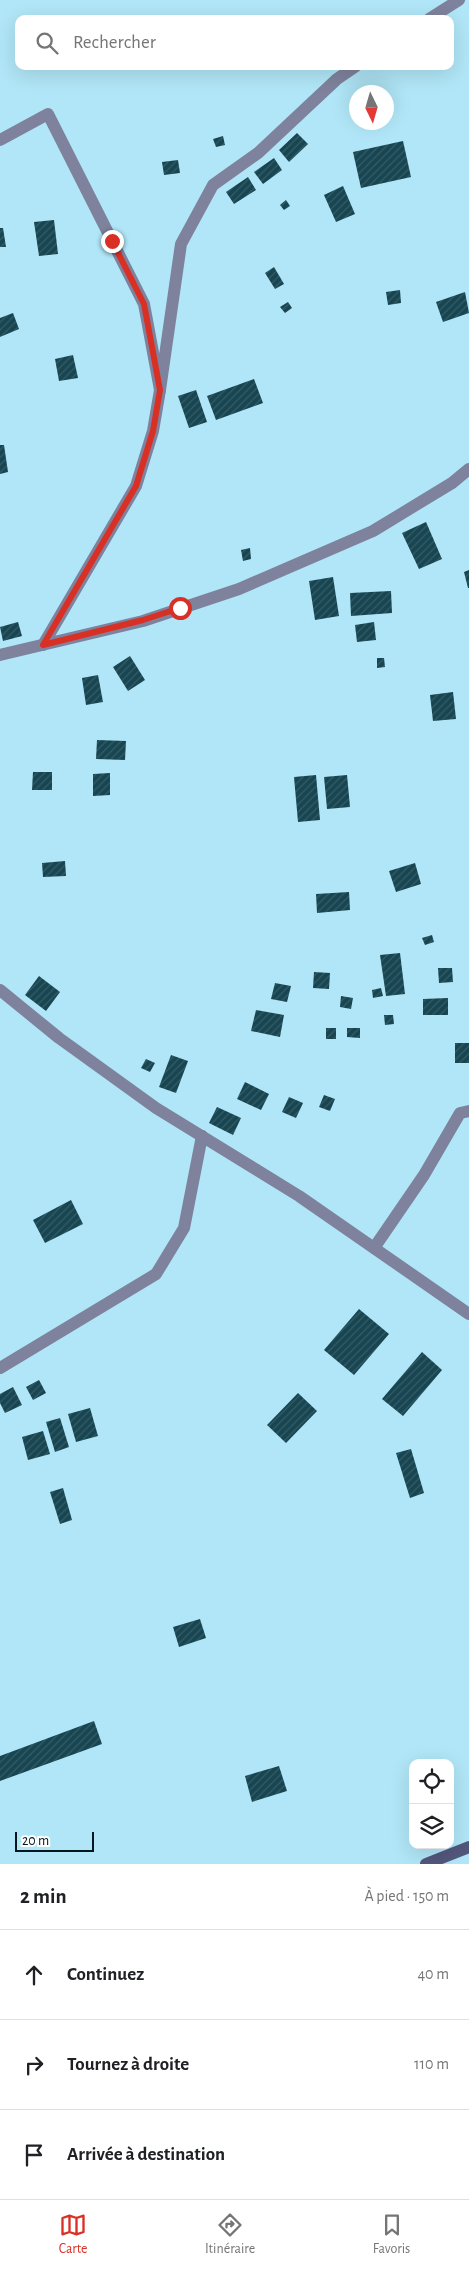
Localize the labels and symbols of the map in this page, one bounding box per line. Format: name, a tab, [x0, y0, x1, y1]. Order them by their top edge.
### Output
north arrow	[349, 85, 394, 130]
route end	[101, 230, 124, 253]
route start	[169, 597, 192, 620]
scale bar	[15, 1829, 94, 1852]

